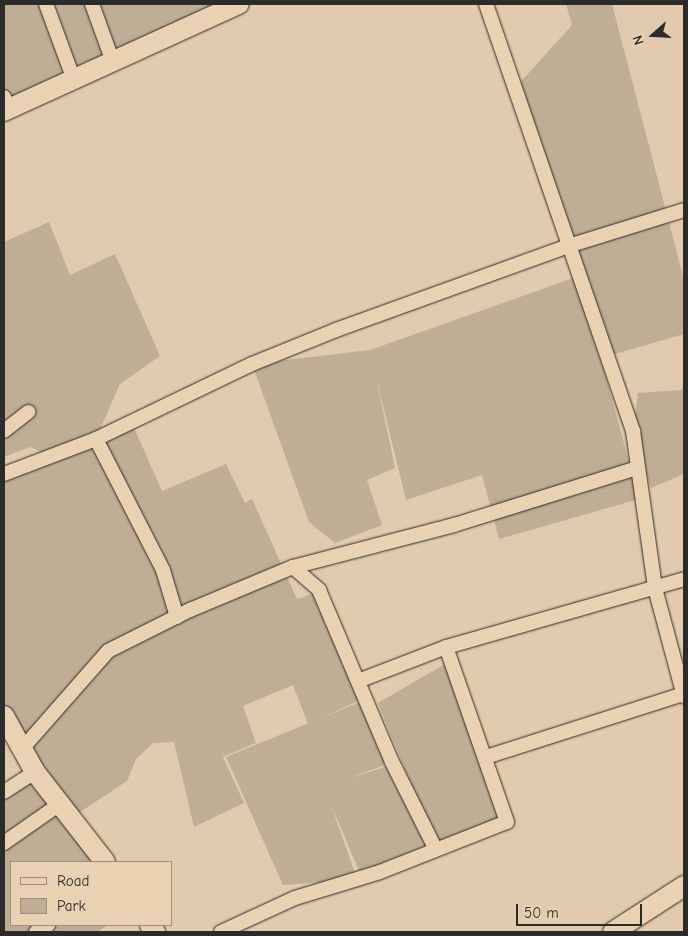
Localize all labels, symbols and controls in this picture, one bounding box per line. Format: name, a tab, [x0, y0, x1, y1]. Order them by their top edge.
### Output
north arrow	[628, 10, 678, 60]
text: N	[629, 33, 648, 47]
legend	[10, 861, 172, 926]
text: Road	[57, 872, 89, 890]
scale bar	[518, 894, 644, 926]
text: Park	[57, 897, 86, 915]
text: 50 m	[524, 904, 559, 922]

